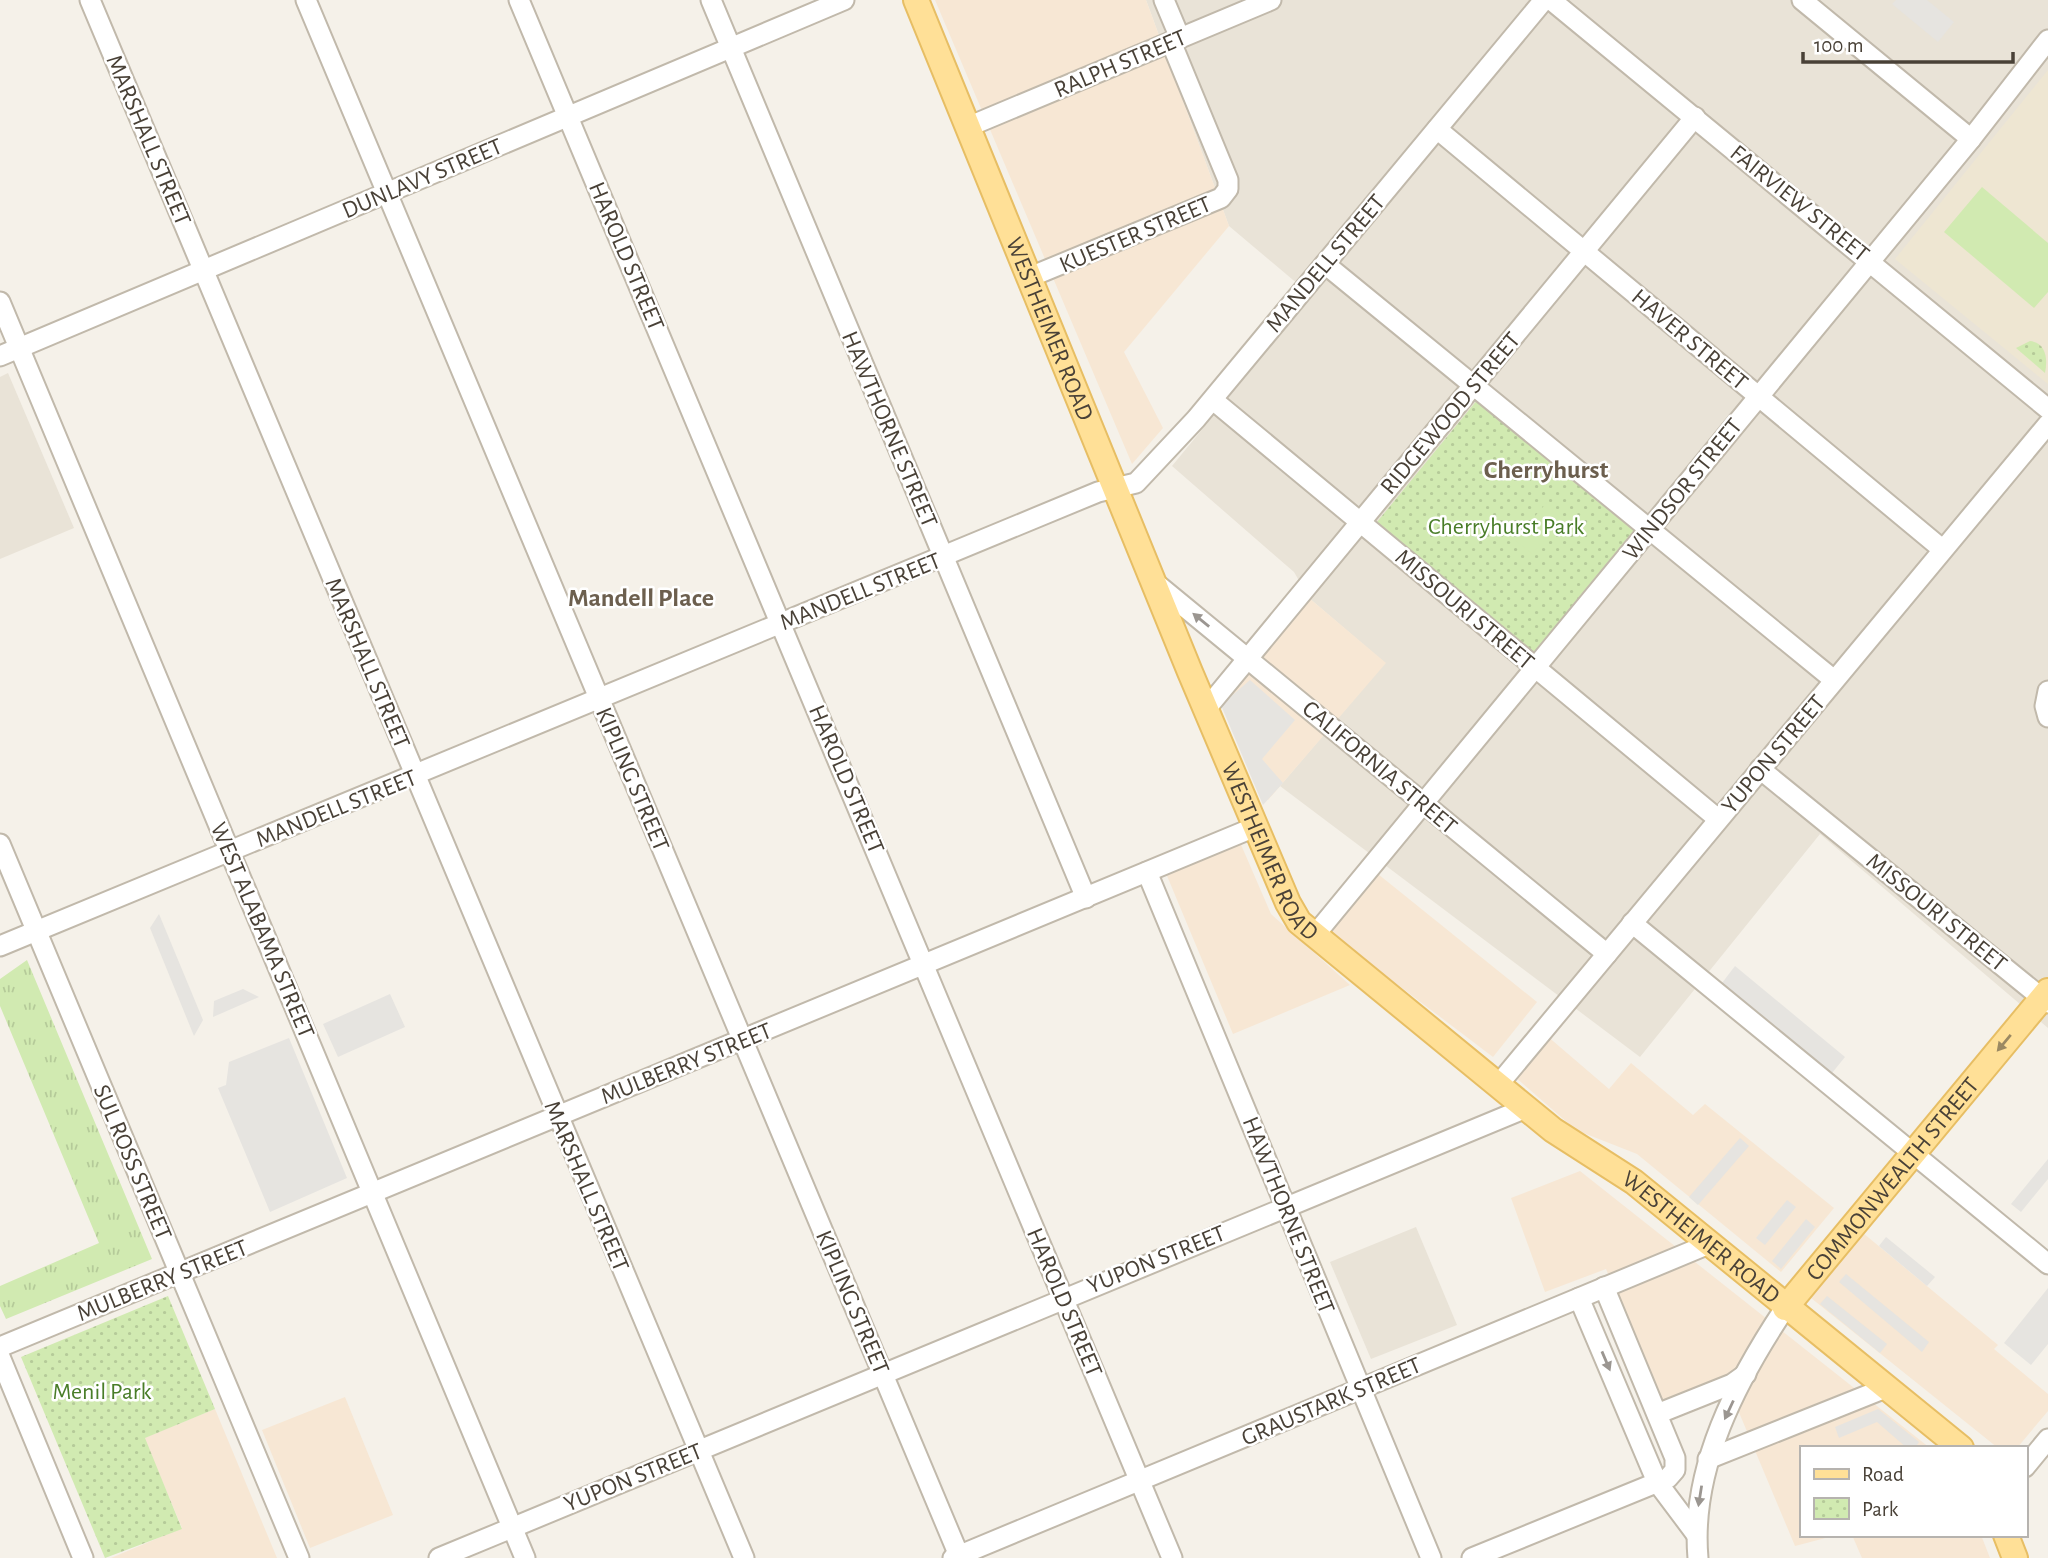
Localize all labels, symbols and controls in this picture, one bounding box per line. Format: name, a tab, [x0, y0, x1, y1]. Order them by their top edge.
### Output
scale bar	[1803, 21, 2013, 65]
street label: RALPH STREET	[1051, 25, 1190, 103]
text: 100 m	[1814, 35, 1864, 56]
street label: MARSHALL STREET	[101, 52, 195, 229]
street label: DUNLAVY STREET	[339, 134, 506, 223]
street label: FAIRVIEW STREET	[1725, 141, 1873, 267]
street label: HAROLD STREET	[584, 179, 668, 334]
street label: MANDELL STREET	[1262, 190, 1390, 337]
street label: KUESTER STREET	[1056, 192, 1215, 278]
street label: WESTHEIMER ROAD	[1001, 234, 1097, 424]
street label: HAVER STREET	[1627, 285, 1752, 395]
street label: HAWTHORNE STREET	[837, 328, 941, 531]
street label: RIDGEWOOD STREET	[1376, 328, 1525, 499]
street label: WINDSOR STREET	[1619, 414, 1747, 565]
district label: Cherryhurst	[1484, 457, 1609, 483]
park label: Cherryhurst Park	[1428, 515, 1584, 539]
street label: MISSOURI STREET	[1390, 545, 1538, 675]
street label: MANDELL STREET	[777, 549, 944, 635]
street label: MARSHALL STREET	[320, 575, 414, 752]
district label: Mandell Place	[568, 585, 714, 611]
one-way arrow	[1192, 612, 1210, 627]
street label: YUPON STREET	[1717, 691, 1830, 819]
street label: CALIFORNIA STREET	[1298, 696, 1461, 839]
street label: HAROLD STREET	[804, 702, 888, 857]
street label: KIPLING STREET	[591, 704, 673, 855]
street label: WESTHEIMER ROAD	[1217, 758, 1322, 945]
street label: MANDELL STREET	[253, 766, 420, 852]
street label: WEST ALABAMA STREET	[206, 819, 319, 1042]
street label: MISSOURI STREET	[1862, 849, 2011, 977]
street label: MULBERRY STREET	[598, 1019, 775, 1109]
one-way arrow	[1996, 1034, 2012, 1052]
street label: COMMONWEALTH STREET	[1802, 1073, 1984, 1285]
street label: SUL ROSS STREET	[89, 1081, 176, 1244]
street label: MARSHALL STREET	[539, 1098, 633, 1275]
street label: HAWTHORNE STREET	[1238, 1113, 1339, 1318]
street label: WESTHEIMER ROAD	[1618, 1167, 1784, 1309]
street label: YUPON STREET	[1084, 1221, 1229, 1299]
street label: HAROLD STREET	[1022, 1225, 1106, 1380]
street label: KIPLING STREET	[811, 1227, 893, 1378]
street label: MULBERRY STREET	[74, 1236, 251, 1326]
one-way arrow	[1600, 1350, 1611, 1371]
street label: GRAUSTARK STREET	[1238, 1353, 1425, 1451]
park label: Menil Park	[52, 1380, 152, 1404]
one-way arrow	[1724, 1400, 1735, 1420]
street label: YUPON STREET	[561, 1439, 706, 1517]
legend	[1800, 1446, 2027, 1537]
text: Road	[1862, 1464, 1904, 1485]
one-way arrow	[1694, 1485, 1705, 1507]
text: Park	[1862, 1499, 1899, 1520]

